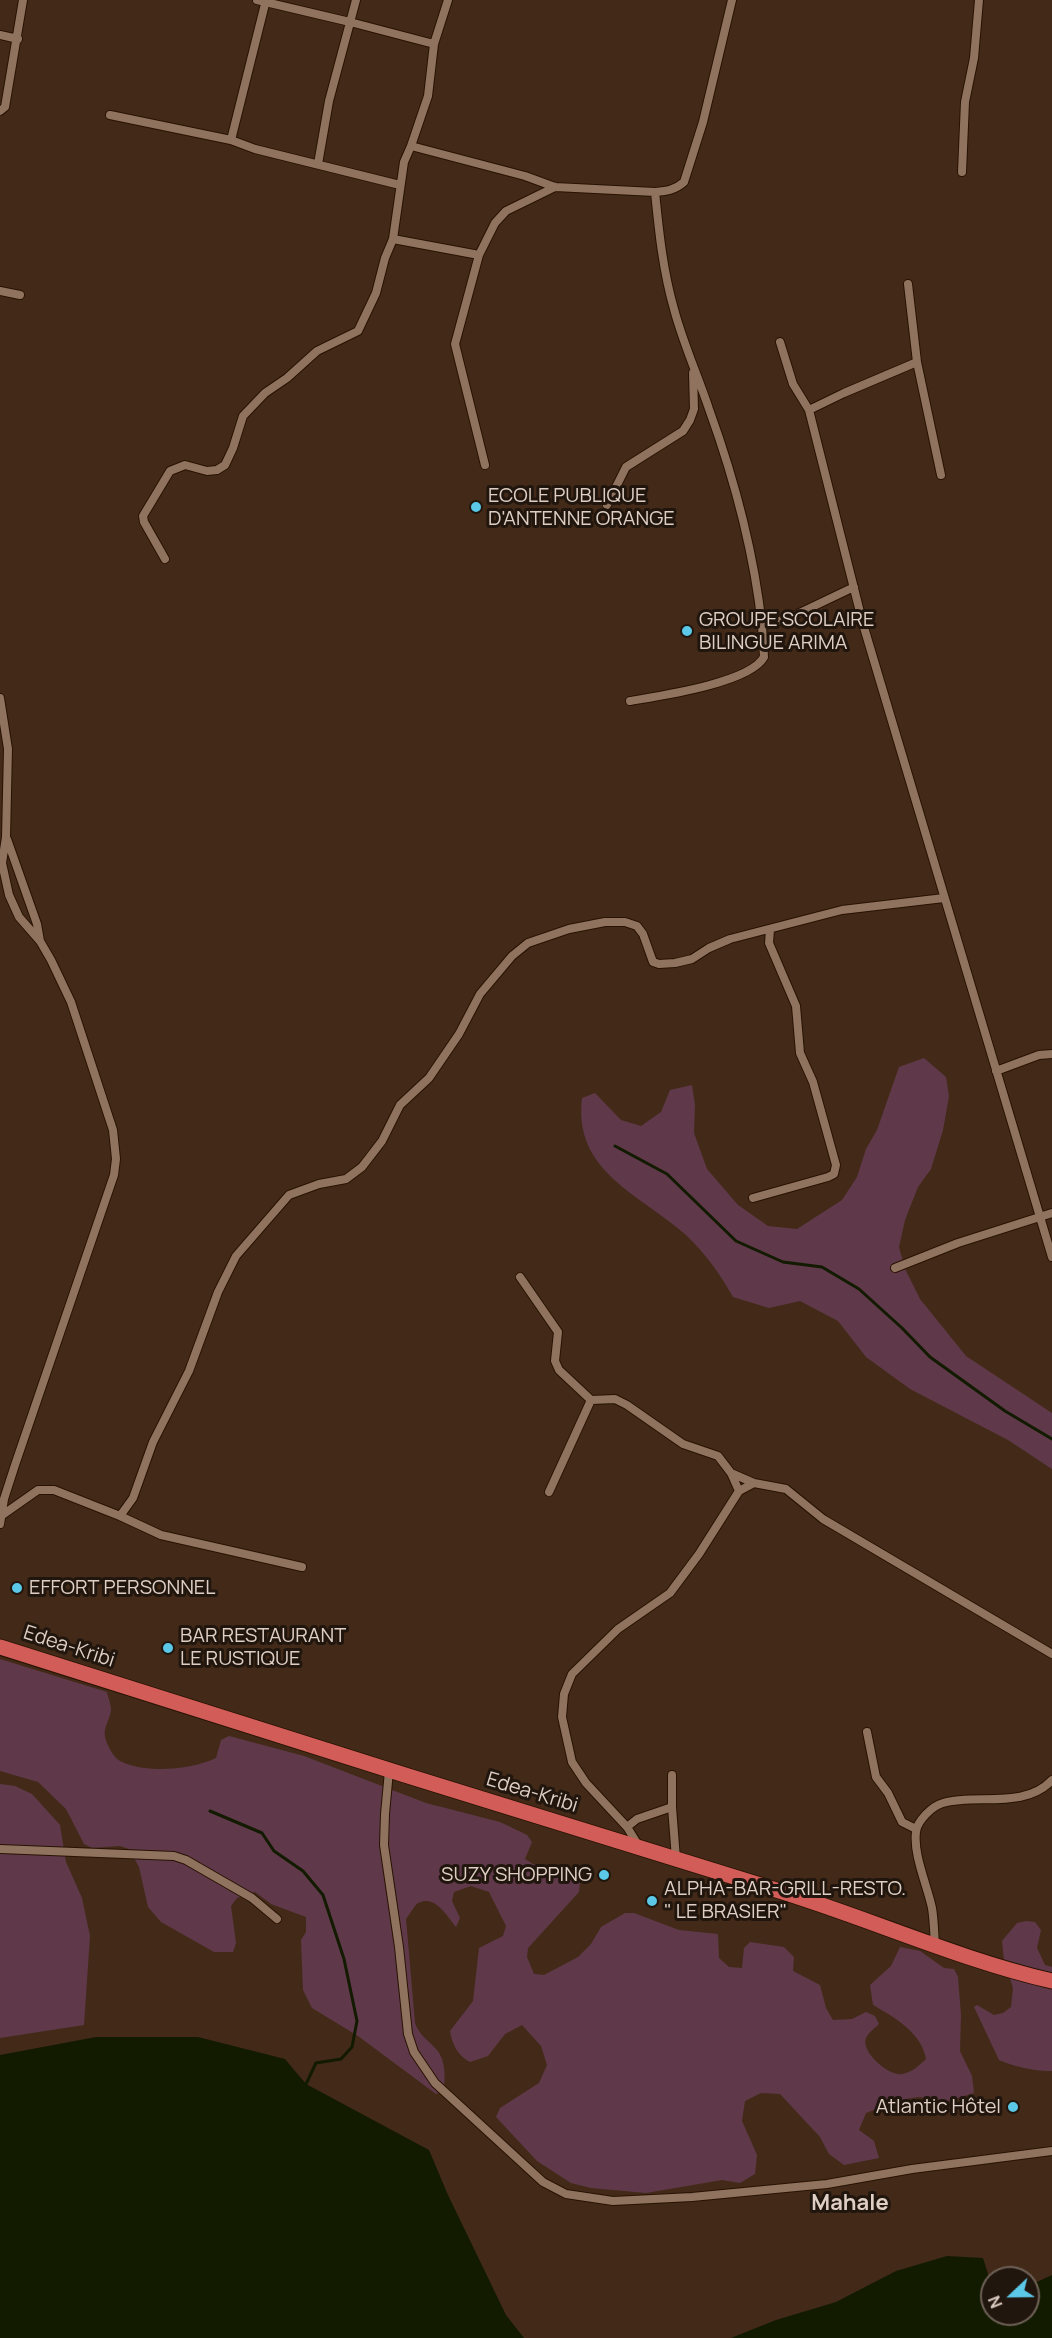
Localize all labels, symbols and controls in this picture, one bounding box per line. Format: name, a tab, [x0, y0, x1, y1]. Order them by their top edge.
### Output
place label: ECOLE PUBLIQUE D'ANTENNE ORANGE	[488, 484, 675, 531]
marker: ECOLE PUBLIQUE D'ANTENNE ORANGE	[469, 500, 483, 514]
place label: GROUPE SCOLAIRE BILINGUE ARIMA	[699, 608, 874, 655]
marker: GROUPE SCOLAIRE BILINGUE ARIMA	[680, 624, 694, 638]
place label: EFFORT PERSONNEL	[29, 1576, 215, 1600]
marker: EFFORT PERSONNEL	[10, 1581, 24, 1595]
street label: Edea-Kribi	[20, 1621, 118, 1673]
place label: BAR RESTAURANT LE RUSTIQUE	[180, 1624, 346, 1671]
marker: BAR RESTAURANT LE RUSTIQUE	[161, 1641, 175, 1655]
street label: Edea-Kribi	[483, 1768, 581, 1818]
place label: SUZY SHOPPING	[441, 1863, 592, 1887]
marker: SUZY SHOPPING	[597, 1868, 611, 1882]
place label: ALPHA-BAR-GRILL-RESTO. " LE BRASIER"	[664, 1877, 906, 1924]
marker: ALPHA-BAR-GRILL-RESTO. " LE BRASIER"	[645, 1894, 659, 1908]
place label: Atlantic Hôtel	[876, 2095, 1001, 2119]
marker: Atlantic Hôtel	[1006, 2100, 1020, 2114]
district label: Mahale	[811, 2191, 889, 2217]
north arrow	[980, 2266, 1040, 2326]
text: N	[983, 2293, 1008, 2311]

